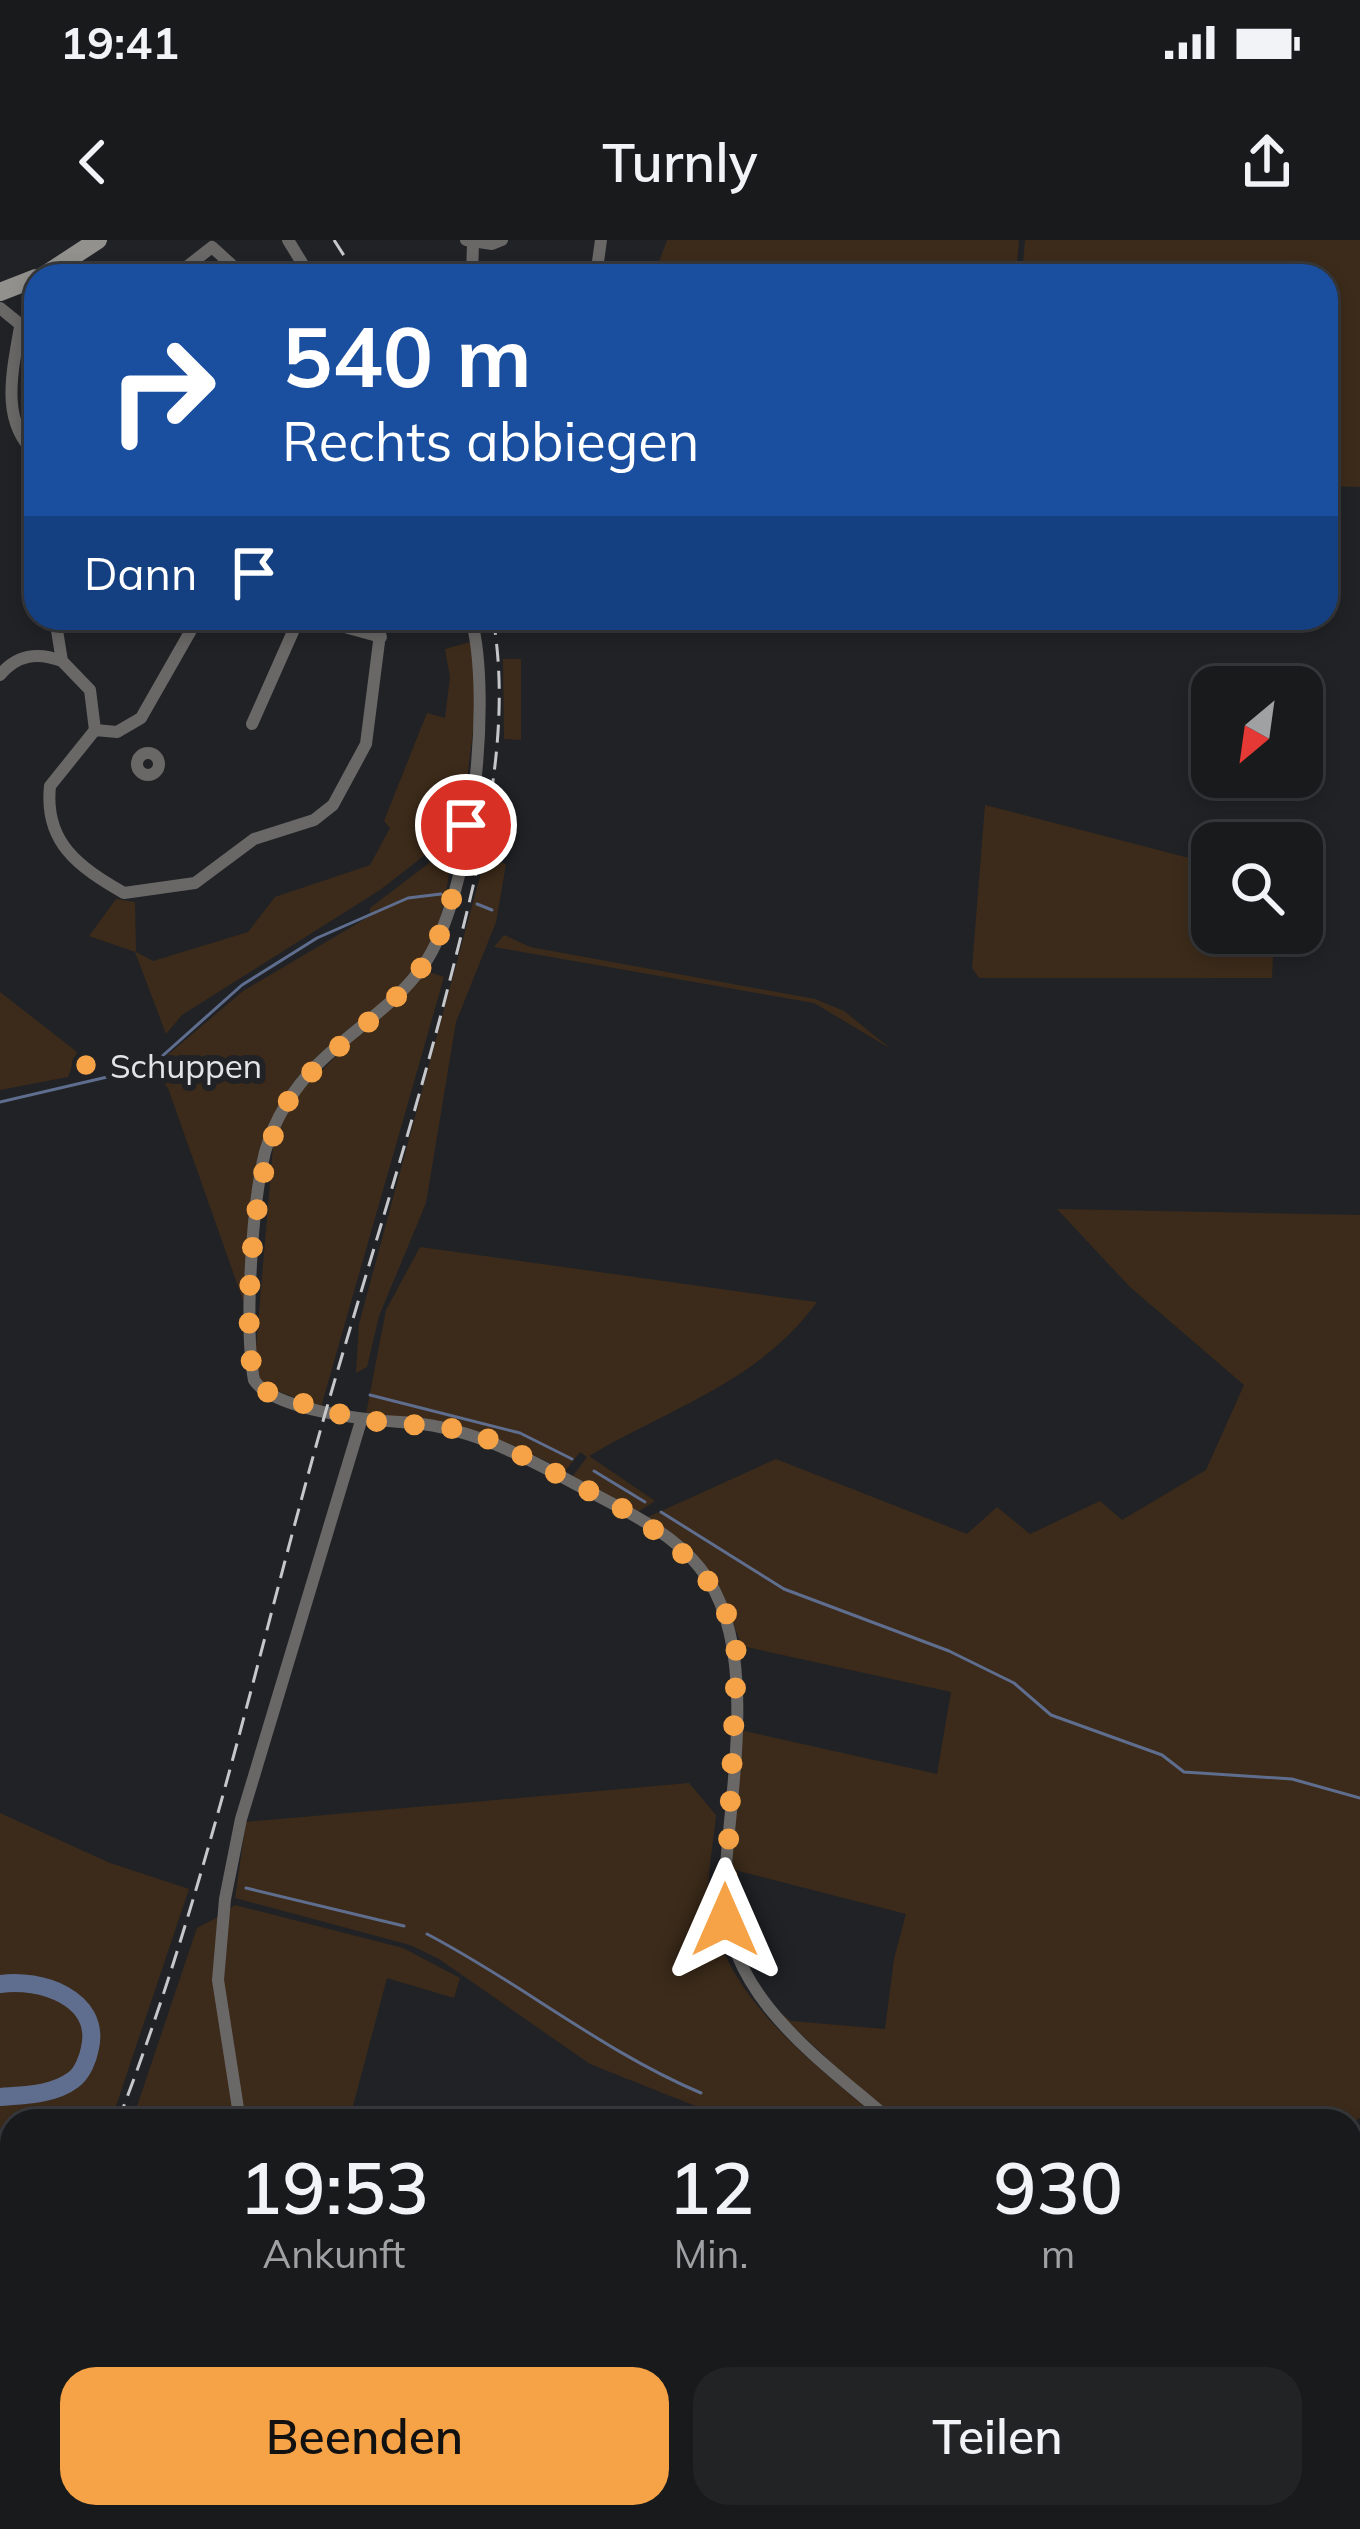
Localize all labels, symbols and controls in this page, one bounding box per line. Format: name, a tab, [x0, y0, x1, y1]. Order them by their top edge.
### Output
text: 19:41	[60, 14, 179, 70]
text: Turnly	[602, 128, 758, 196]
icon: back	[60, 129, 126, 195]
icon: share	[1234, 129, 1300, 195]
text: 540 m	[282, 303, 532, 408]
icon: right	[84, 312, 240, 468]
text: Rechts abbiegen	[282, 407, 699, 475]
icon: arrive	[221, 540, 287, 606]
text: Dann	[84, 545, 197, 601]
north arrow	[1191, 666, 1323, 798]
map controls	[1191, 666, 1323, 954]
pin	[415, 774, 517, 876]
icon: arrive	[433, 792, 499, 858]
button: search	[1191, 822, 1323, 954]
place label: Schuppen	[110, 1045, 262, 1086]
marker: Schuppen	[73, 1052, 99, 1078]
position arrow	[662, 1857, 788, 1983]
text: 19:53	[239, 2142, 429, 2232]
text: 12	[668, 2142, 754, 2232]
text: 930	[993, 2142, 1123, 2232]
text: Ankunft	[263, 2229, 405, 2278]
text: Min.	[674, 2229, 748, 2278]
text: m	[1041, 2229, 1075, 2278]
button: Beenden	[60, 2367, 669, 2505]
button: Teilen	[693, 2367, 1302, 2505]

